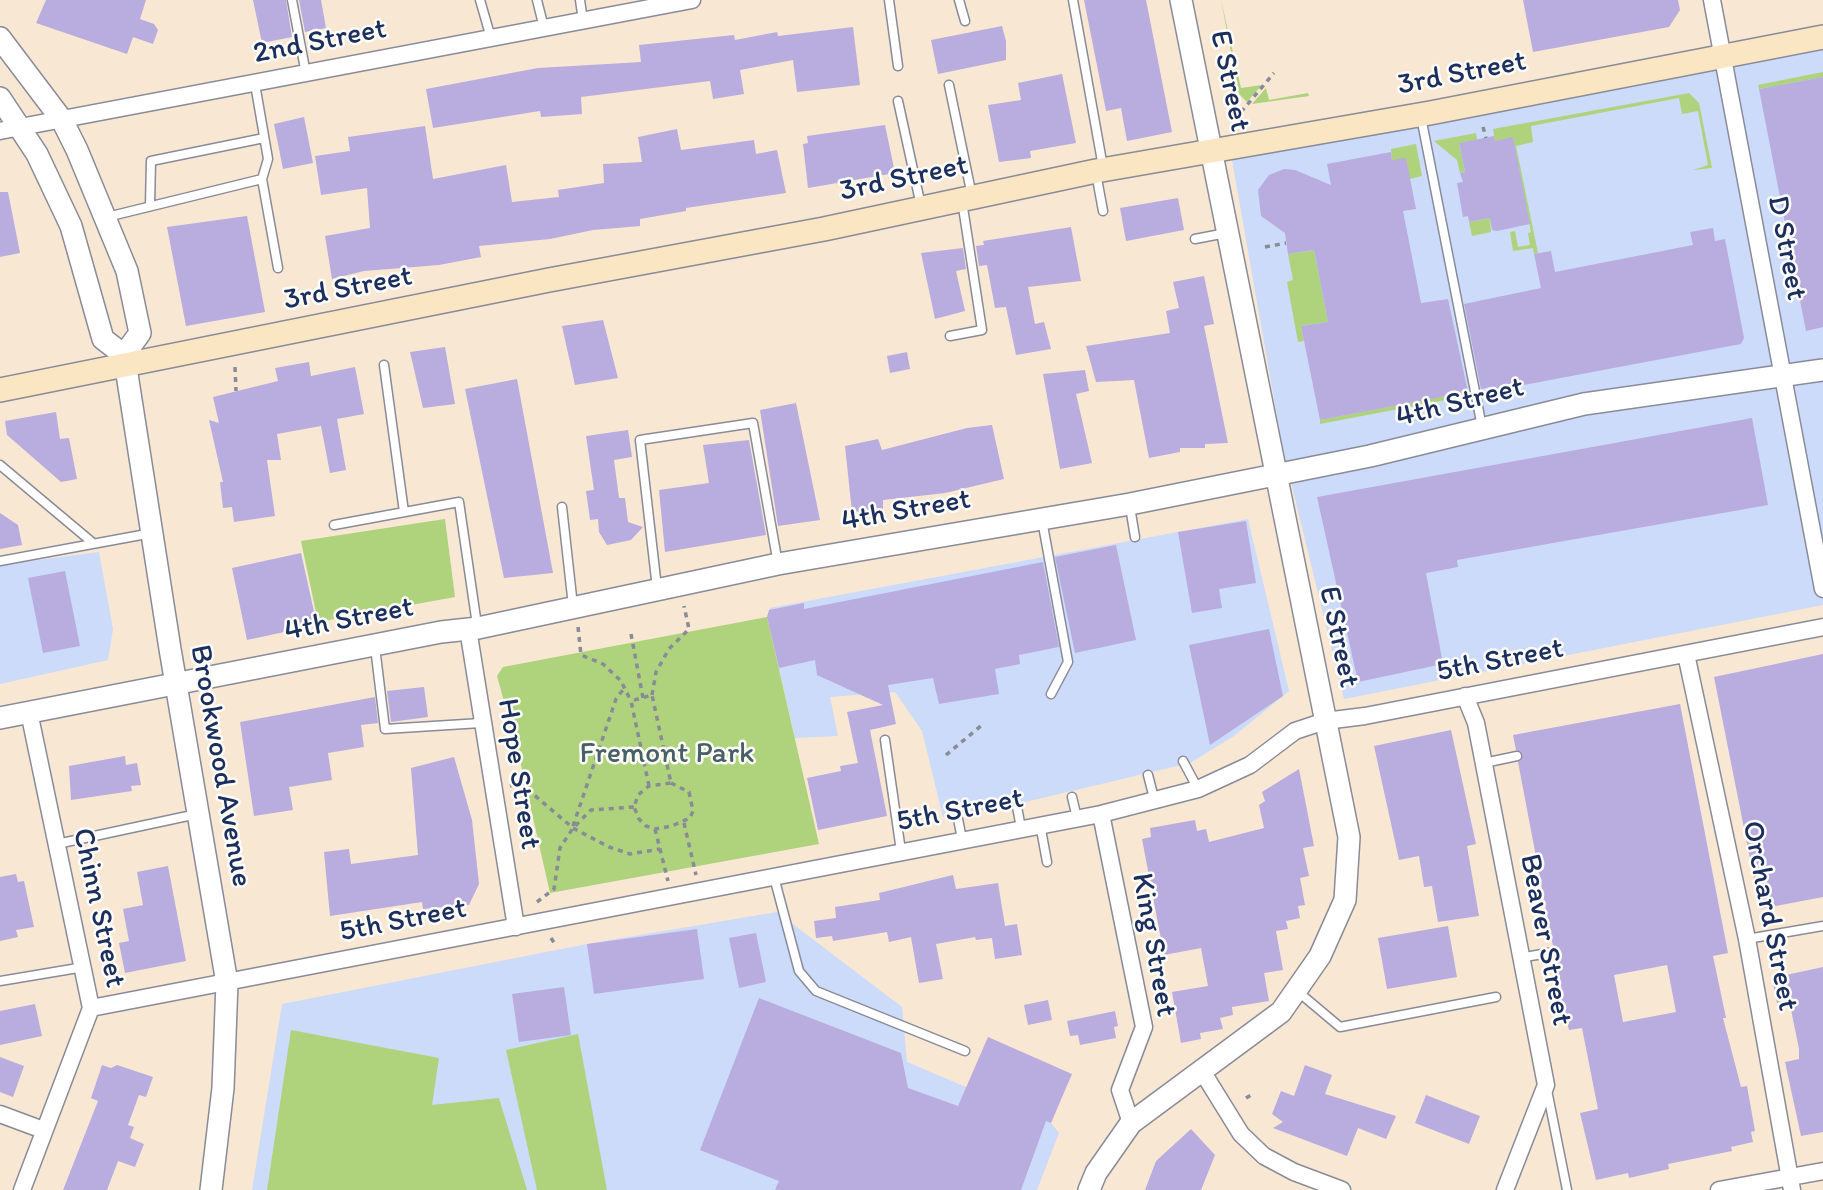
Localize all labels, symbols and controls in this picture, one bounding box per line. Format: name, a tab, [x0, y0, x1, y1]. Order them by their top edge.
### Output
street label: 2nd Street	[250, 11, 390, 73]
street label: E Street	[1201, 27, 1257, 135]
street label: 3rd Street	[1395, 44, 1529, 104]
street label: 3rd Street	[837, 148, 971, 210]
street label: D Street	[1758, 193, 1814, 303]
street label: 3rd Street	[281, 259, 415, 319]
street label: 4th Street	[1392, 370, 1528, 436]
street label: 4th Street	[839, 482, 973, 540]
street label: E Street	[1310, 583, 1366, 691]
street label: 4th Street	[281, 590, 417, 650]
street label: 5th Street	[1434, 631, 1566, 691]
street label: Brookwood Avenue	[181, 642, 259, 890]
street label: Hope Street	[488, 696, 548, 852]
park label: Fremont Park	[580, 736, 754, 772]
street label: 5th Street	[894, 781, 1026, 841]
street label: Orchard Street	[1733, 818, 1805, 1014]
street label: Chinn Street	[64, 825, 132, 991]
street label: Beaver Street	[1511, 851, 1579, 1029]
street label: King Street	[1123, 870, 1183, 1020]
street label: 5th Street	[337, 891, 469, 951]

